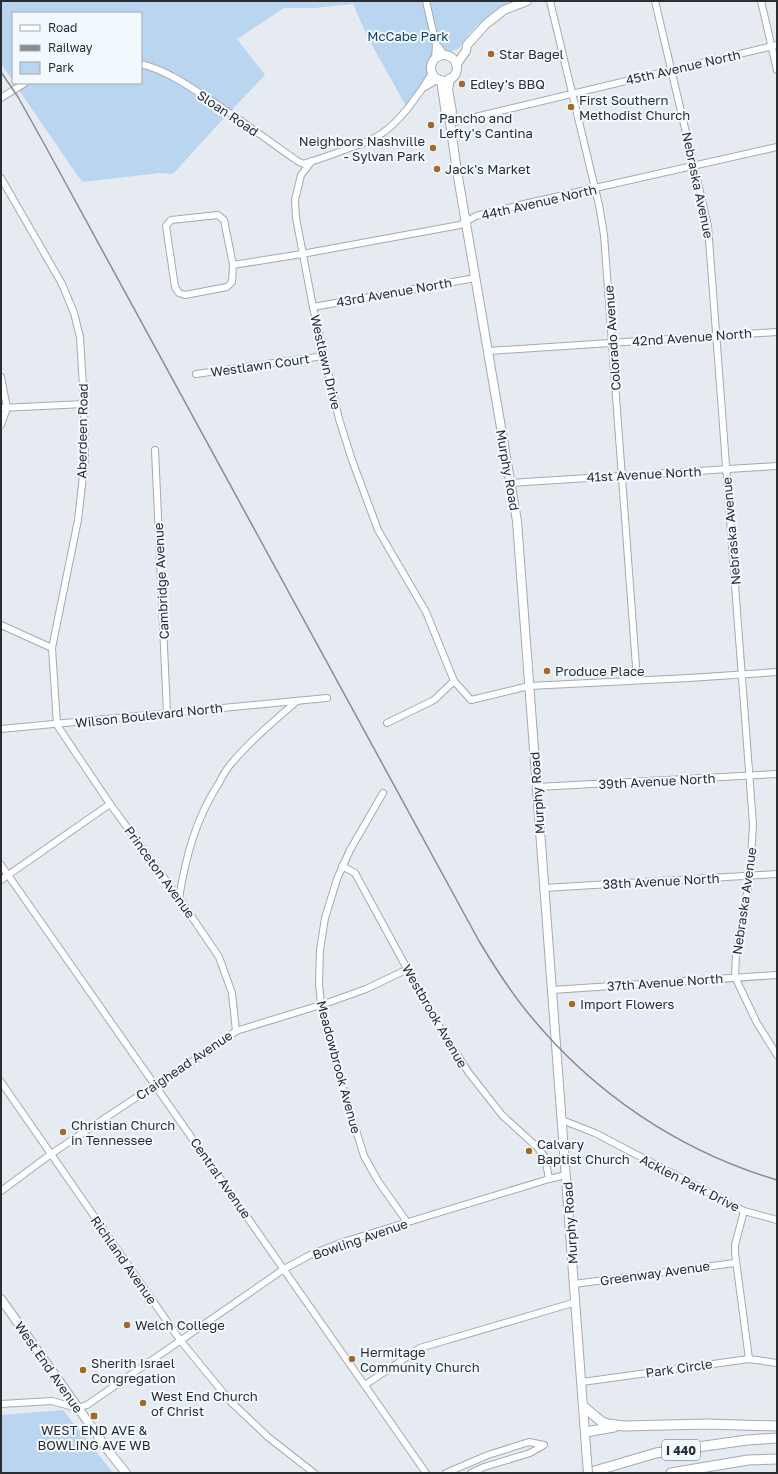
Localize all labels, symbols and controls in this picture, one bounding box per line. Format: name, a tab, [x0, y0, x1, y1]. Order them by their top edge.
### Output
legend	[12, 12, 142, 84]
text: Road	[48, 20, 77, 35]
park label: McCabe Park	[367, 28, 449, 44]
text: Railway	[48, 40, 93, 55]
place label: Star Bagel	[499, 46, 564, 62]
street label: 45th Avenue North	[624, 46, 742, 88]
marker: Star Bagel	[486, 49, 496, 59]
text: Park	[48, 60, 74, 75]
place label: Edley's BBQ	[470, 76, 545, 92]
marker: Edley's BBQ	[457, 79, 467, 89]
street label: Sloan Road	[194, 87, 262, 139]
place label: First Southern Methodist Church	[579, 92, 690, 123]
marker: First Southern Methodist Church	[566, 102, 576, 112]
place label: Pancho and Lefty's Cantina	[439, 110, 533, 141]
marker: Pancho and Lefty's Cantina	[426, 120, 436, 130]
street label: Nebraska Avenue	[679, 130, 717, 240]
place label: Neighbors Nashville - Sylvan Park	[299, 133, 426, 164]
marker: Neighbors Nashville - Sylvan Park	[428, 143, 438, 153]
place label: Jack's Market	[445, 161, 531, 177]
marker: Jack's Market	[432, 164, 442, 174]
street label: 44th Avenue North	[480, 181, 598, 223]
street label: 43rd Avenue North	[335, 274, 453, 310]
street label: Colorado Avenue	[600, 285, 624, 391]
street label: Westlawn Drive	[307, 313, 345, 411]
street label: 42nd Avenue North	[632, 325, 752, 349]
street label: Westlawn Court	[209, 350, 311, 380]
street label: Aberdeen Road	[73, 383, 91, 479]
street label: Murphy Road	[493, 428, 523, 512]
street label: 41st Avenue North	[586, 463, 702, 485]
street label: Nebraska Avenue	[718, 476, 744, 586]
street label: Cambridge Avenue	[150, 522, 172, 640]
place label: Produce Place	[555, 663, 645, 679]
marker: Produce Place	[542, 666, 552, 676]
street label: Wilson Boulevard North	[74, 699, 224, 731]
street label: Murphy Road	[526, 751, 548, 835]
street label: 39th Avenue North	[598, 770, 716, 792]
street label: Princeton Avenue	[121, 823, 199, 921]
street label: Nebraska Avenue	[729, 846, 759, 956]
street label: 38th Avenue North	[602, 870, 720, 892]
street label: Westbrook Avenue	[399, 961, 471, 1071]
street label: 37th Avenue North	[606, 970, 724, 994]
place label: Import Flowers	[580, 996, 675, 1012]
street label: Meadowbrook Avenue	[314, 999, 364, 1135]
marker: Import Flowers	[567, 999, 577, 1009]
street label: Craighead Avenue	[133, 1027, 235, 1103]
place label: Christian Church in Tennessee	[71, 1117, 175, 1148]
marker: Christian Church in Tennessee	[58, 1127, 68, 1137]
street label: Central Avenue	[187, 1134, 255, 1222]
place label: Calvary Baptist Church	[537, 1136, 630, 1167]
marker: Calvary Baptist Church	[524, 1146, 534, 1156]
street label: Acklen Park Drive	[638, 1151, 742, 1215]
street label: Murphy Road	[559, 1181, 581, 1265]
street label: Richland Avenue	[88, 1213, 160, 1307]
street label: Bowling Avenue	[310, 1215, 410, 1263]
street label: Greenway Avenue	[599, 1257, 711, 1289]
place label: Welch College	[135, 1317, 225, 1333]
street label: West End Avenue	[12, 1318, 86, 1416]
marker: Welch College	[122, 1320, 132, 1330]
place label: Hermitage Community Church	[360, 1344, 480, 1375]
marker: Hermitage Community Church	[347, 1354, 357, 1364]
place label: Sherith Israel Congregation	[91, 1355, 176, 1386]
street label: Park Circle	[645, 1355, 713, 1381]
marker: Sherith Israel Congregation	[78, 1365, 88, 1375]
place label: West End Church of Christ	[151, 1388, 258, 1419]
marker: West End Church of Christ	[138, 1398, 148, 1408]
marker: WEST END AVE & BOWLING AVE WB	[89, 1411, 99, 1421]
place label: WEST END AVE & BOWLING AVE WB	[37, 1422, 151, 1453]
road number: I 440	[662, 1440, 700, 1460]

